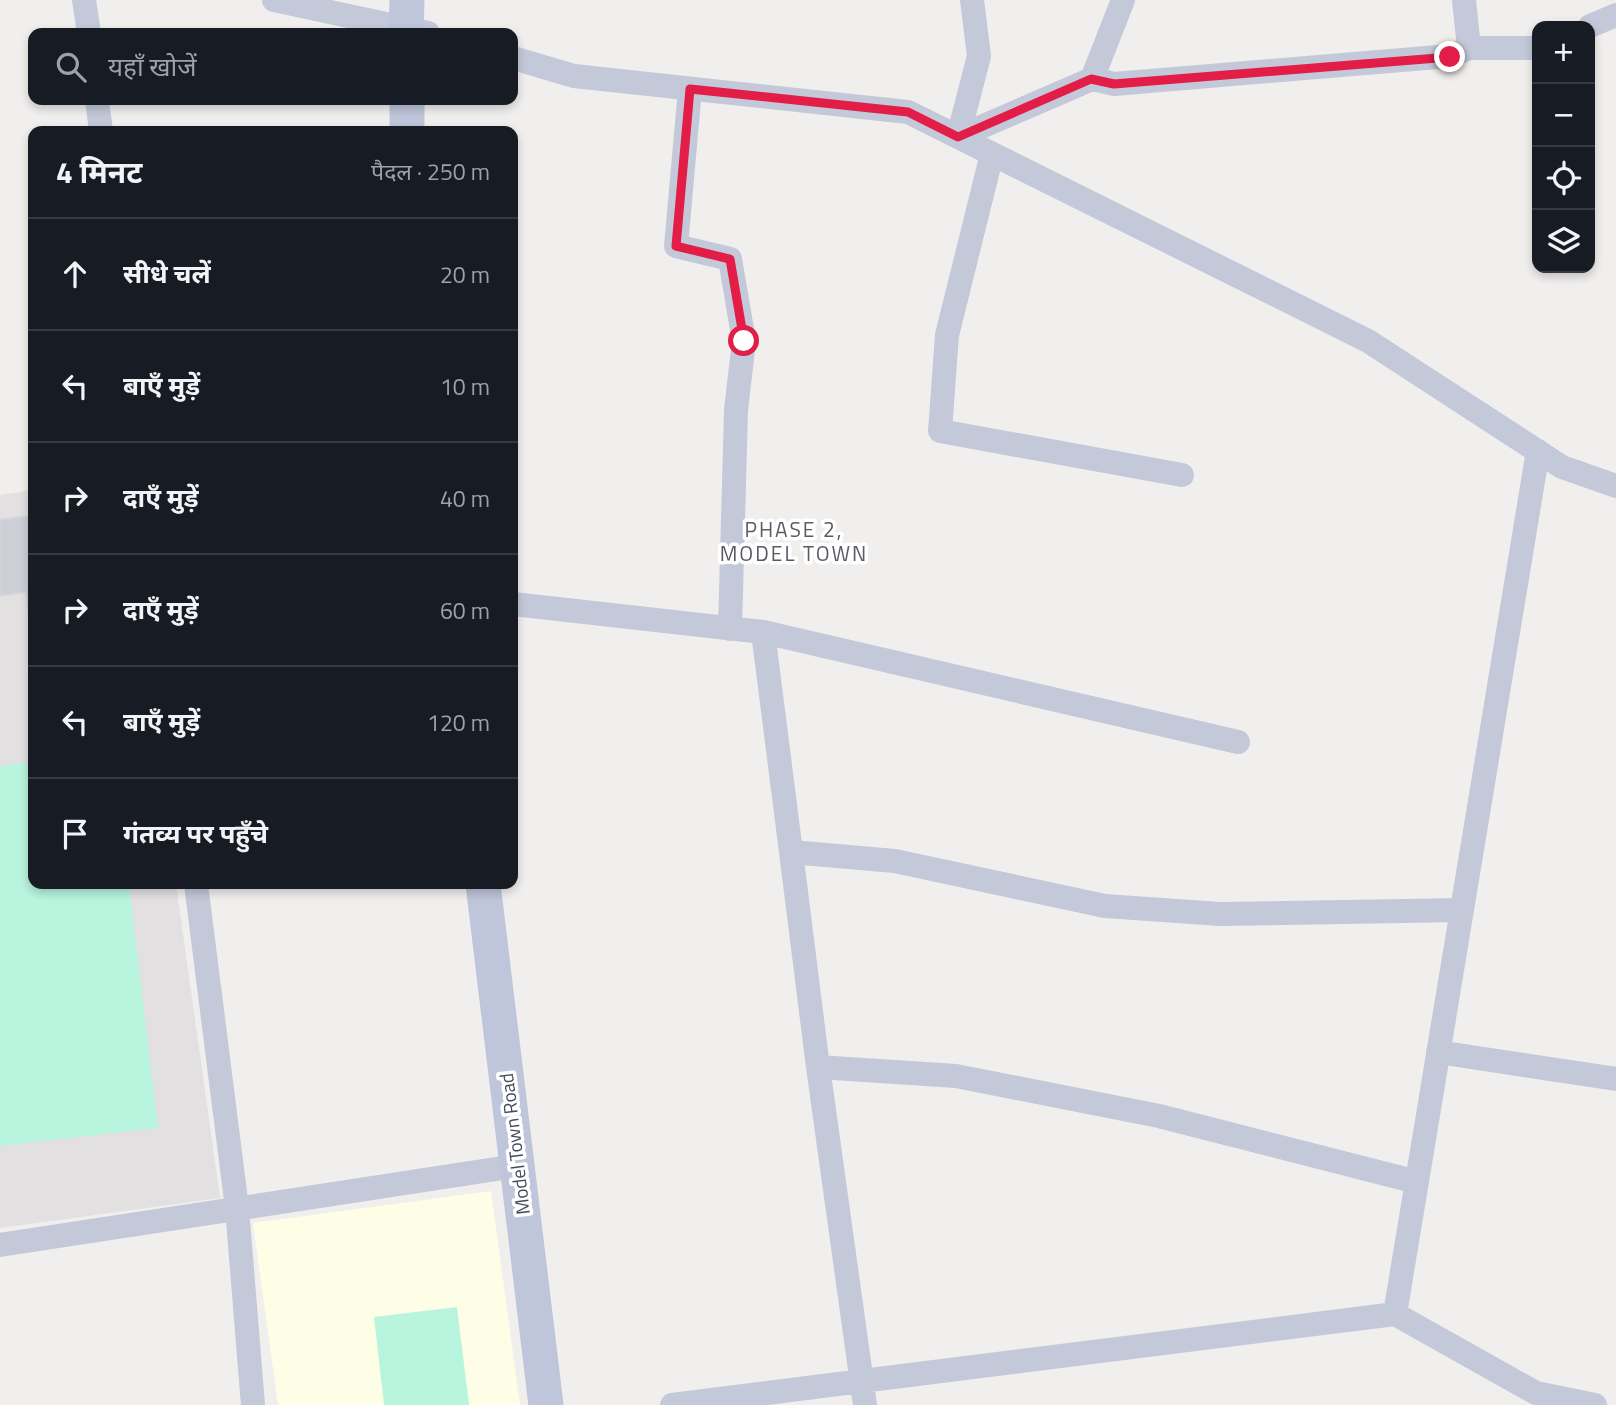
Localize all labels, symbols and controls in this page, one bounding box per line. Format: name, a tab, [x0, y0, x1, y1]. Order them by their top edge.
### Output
map controls	[1532, 21, 1595, 273]
button: +	[1532, 21, 1595, 84]
search box	[28, 28, 518, 105]
route end	[1434, 41, 1465, 72]
text: यहाँ खोजें	[108, 47, 197, 86]
icon: search	[52, 48, 90, 86]
button: −	[1532, 84, 1595, 147]
button: locate	[1532, 147, 1595, 210]
text: 4 मिनट	[56, 149, 142, 195]
text: पैदल · 250 m	[371, 154, 490, 189]
button: layers	[1532, 210, 1595, 273]
text: सीधे चलें	[123, 254, 211, 293]
icon: ahead	[56, 255, 94, 293]
text: 20 m	[440, 257, 490, 292]
route start	[728, 325, 759, 356]
text: बाएँ मुड़ें	[123, 366, 200, 405]
icon: left	[56, 367, 94, 405]
text: 10 m	[440, 369, 490, 404]
text: दाएँ मुड़ें	[123, 478, 199, 517]
icon: right	[56, 479, 94, 517]
text: 40 m	[440, 481, 490, 516]
district label: PHASE 2, MODEL TOWN	[720, 513, 868, 569]
text: दाएँ मुड़ें	[123, 590, 199, 629]
icon: right	[56, 591, 94, 629]
text: 60 m	[440, 593, 490, 628]
text: बाएँ मुड़ें	[123, 702, 200, 741]
icon: left	[56, 703, 94, 741]
text: 120 m	[427, 705, 490, 740]
text: गंतव्य पर पहुँचे	[123, 814, 268, 853]
icon: arrive	[56, 815, 94, 853]
street label: Model Town Road	[491, 1072, 537, 1216]

